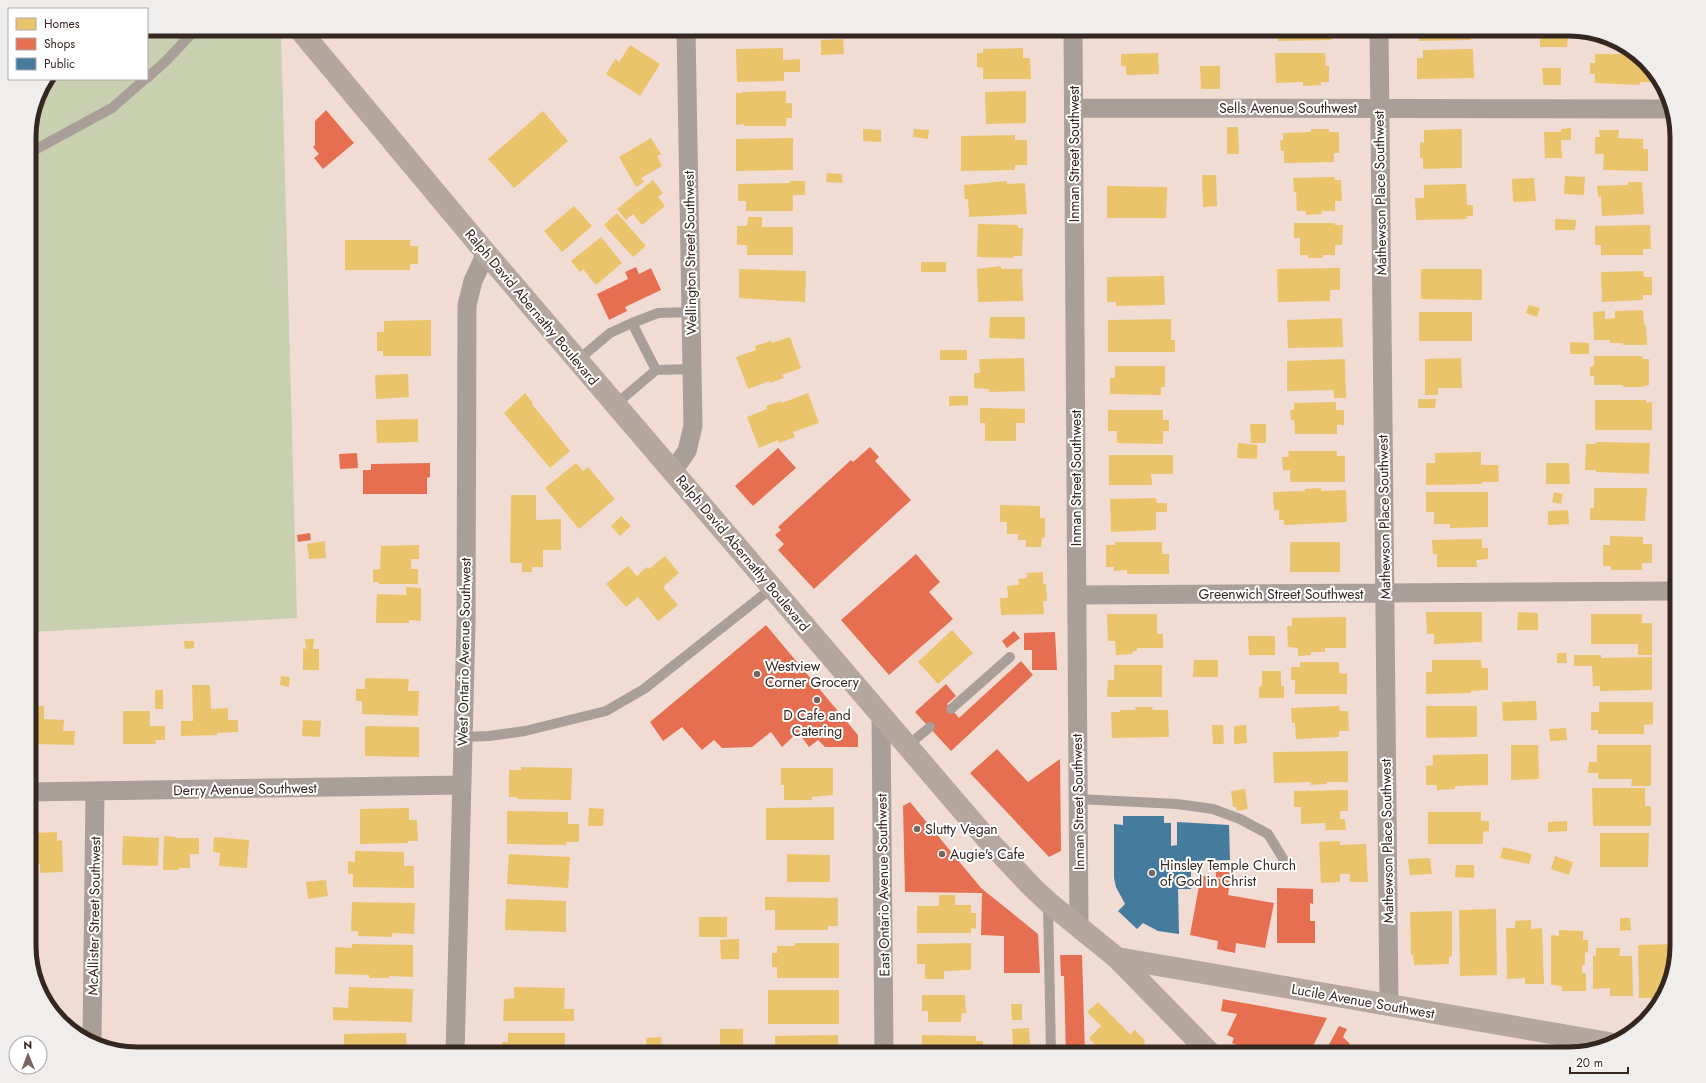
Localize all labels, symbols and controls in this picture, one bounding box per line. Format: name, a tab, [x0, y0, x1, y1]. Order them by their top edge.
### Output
legend	[8, 8, 148, 80]
text: Homes	[44, 15, 80, 33]
text: Shops	[44, 35, 75, 53]
text: Public	[44, 55, 75, 73]
street label: Inman Street Southwest	[1064, 85, 1084, 222]
street label: Sells Avenue Southwest	[1219, 98, 1358, 118]
street label: Mathewson Place Southwest	[1369, 110, 1391, 276]
street label: Wellington Street Southwest	[679, 170, 701, 335]
street label: Ralph David Abernathy Boulevard	[461, 225, 603, 389]
street label: Inman Street Southwest	[1066, 409, 1086, 546]
street label: Mathewson Place Southwest	[1373, 434, 1395, 600]
street label: Ralph David Abernathy Boulevard	[672, 471, 814, 635]
street label: West Ontario Avenue Southwest	[452, 557, 476, 746]
street label: Greenwich Street Southwest	[1199, 584, 1364, 604]
place label: Westview Corner Grocery	[765, 656, 860, 692]
marker: Westview Corner Grocery	[752, 669, 762, 679]
marker: D Cafe and Catering	[812, 695, 822, 705]
place label: D Cafe and Catering	[783, 705, 851, 741]
street label: Inman Street Southwest	[1067, 733, 1089, 870]
street label: Mathewson Place Southwest	[1376, 758, 1398, 924]
street label: Derry Avenue Southwest	[173, 778, 318, 800]
street label: East Ontario Avenue Southwest	[871, 793, 895, 977]
place label: Slutty Vegan	[925, 819, 998, 839]
marker: Slutty Vegan	[912, 824, 922, 834]
street label: McAllister Street Southwest	[83, 836, 105, 996]
place label: Augie's Cafe	[950, 844, 1025, 864]
marker: Augie's Cafe	[937, 849, 947, 859]
place label: Hinsley Temple Church of God in Christ	[1160, 855, 1296, 891]
marker: Hinsley Temple Church of God in Christ	[1147, 868, 1157, 878]
street label: Lucile Avenue Southwest	[1290, 979, 1437, 1024]
north arrow	[8, 1035, 48, 1075]
text: N	[23, 1037, 32, 1053]
scale bar	[1570, 1049, 1628, 1075]
text: 20 m	[1576, 1054, 1603, 1072]

